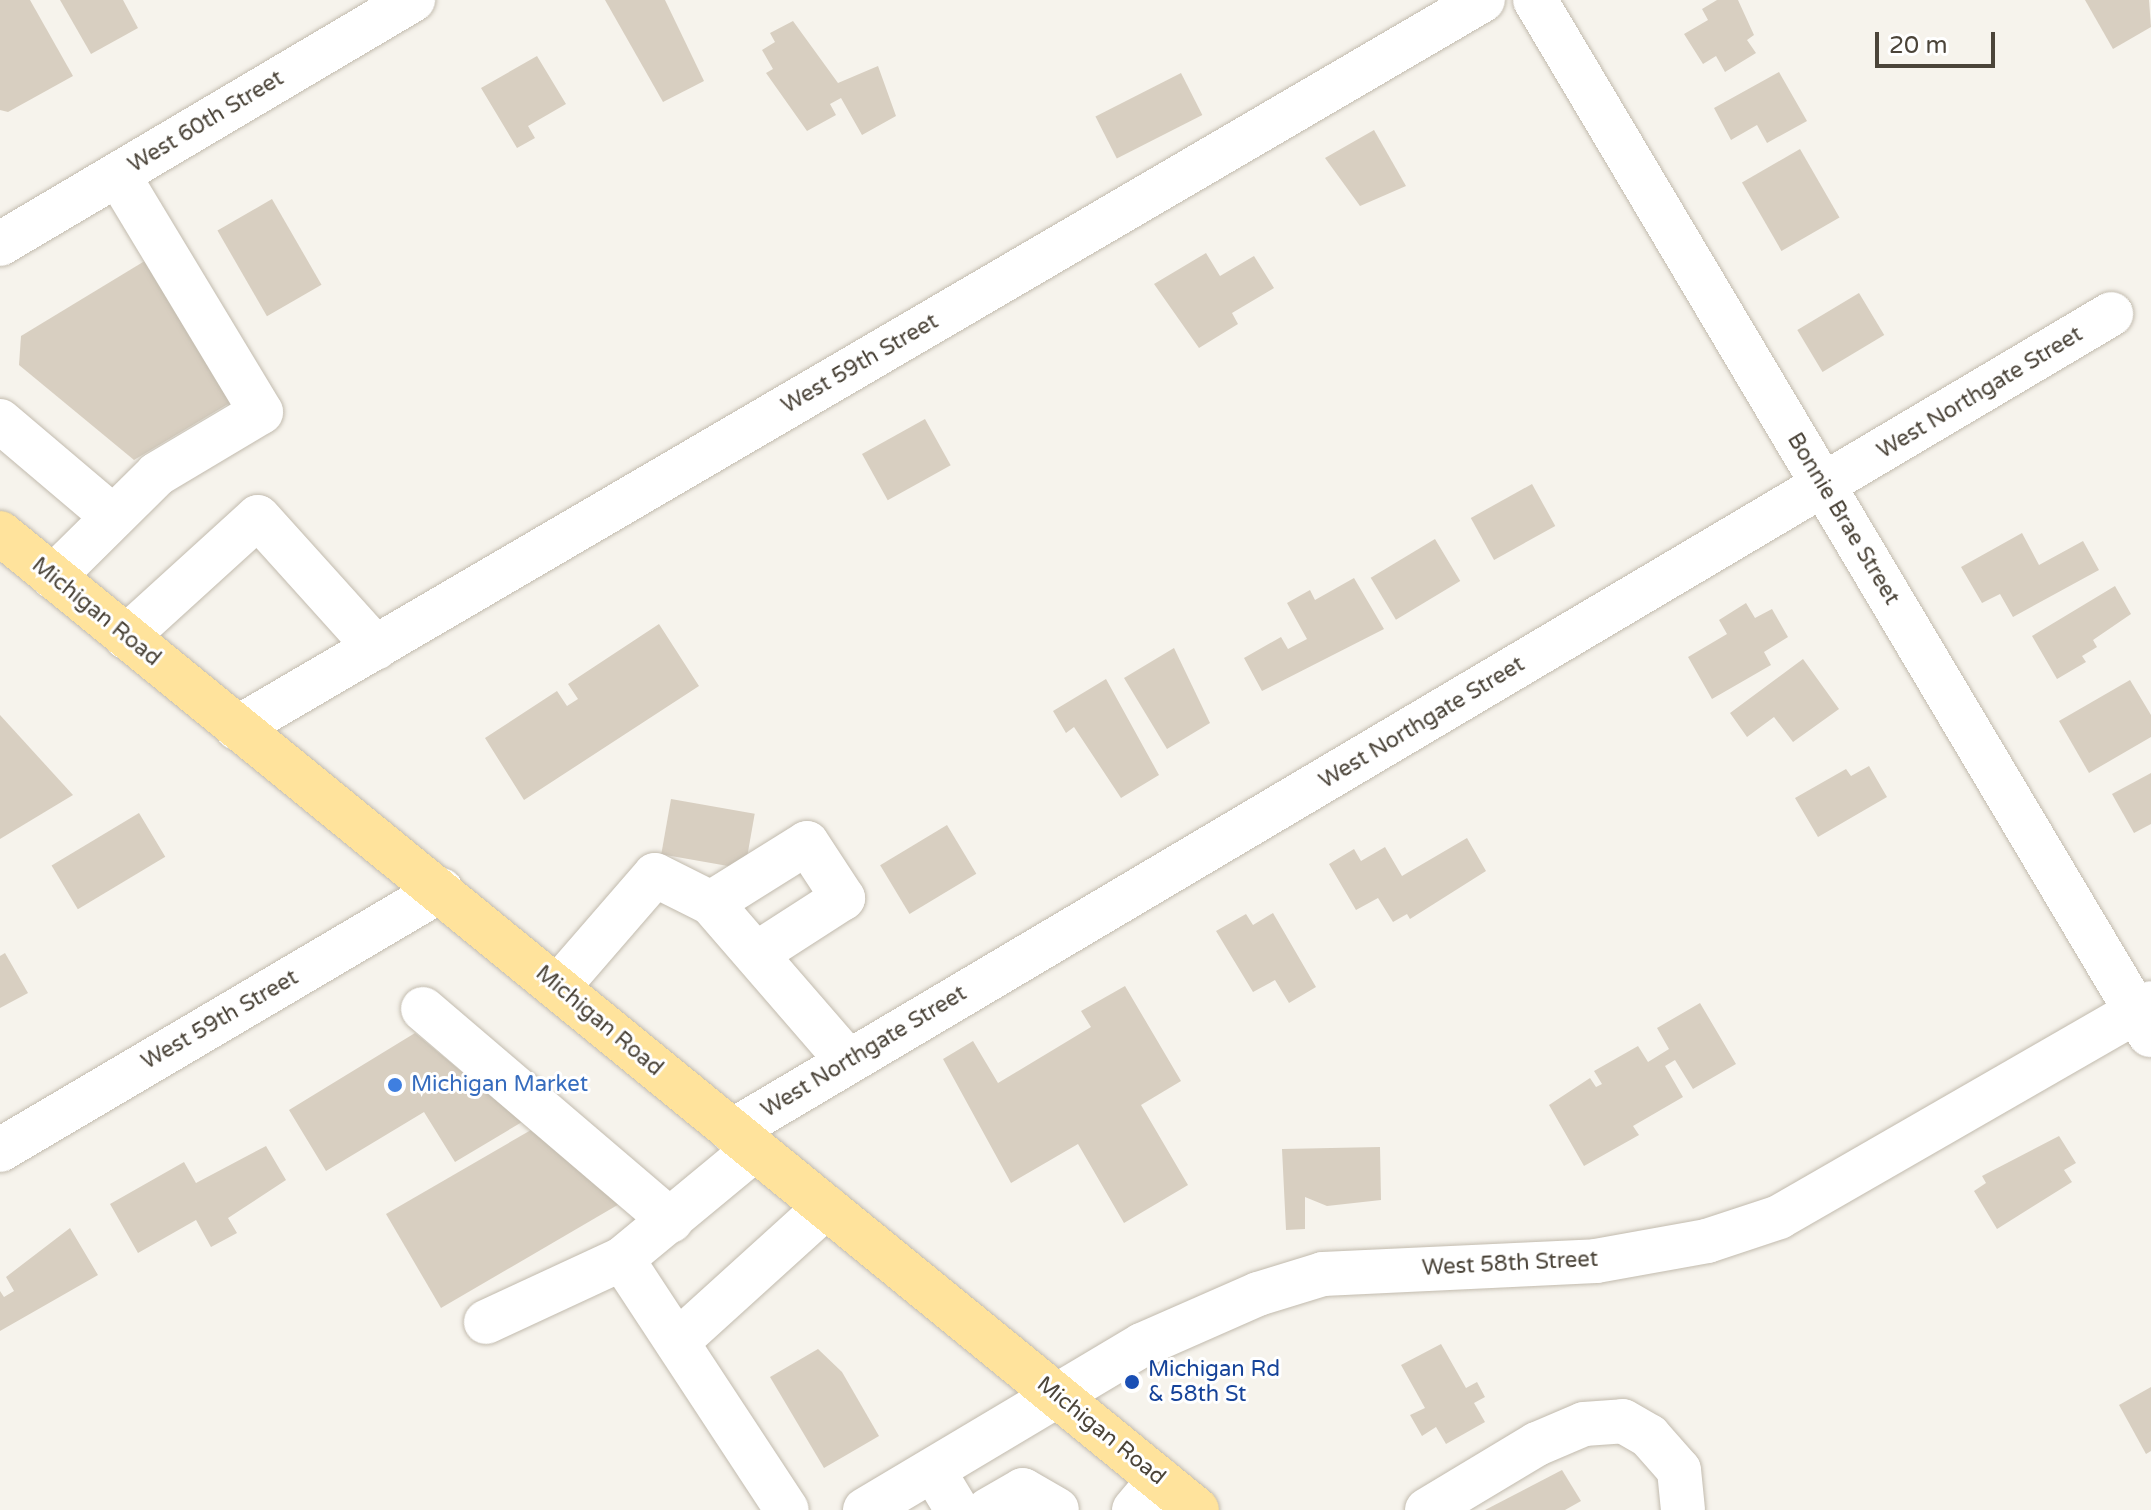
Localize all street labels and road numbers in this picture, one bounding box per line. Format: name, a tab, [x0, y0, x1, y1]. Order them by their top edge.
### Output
street label: West 60th Street	[124, 65, 288, 179]
street label: West 59th Street	[777, 308, 943, 420]
street label: West Northgate Street	[1873, 321, 2087, 465]
street label: Bonnie Brae Street	[1781, 428, 1905, 610]
street label: Michigan Road	[26, 552, 166, 672]
street label: West Northgate Street	[1315, 651, 1529, 795]
street label: Michigan Road	[530, 960, 668, 1082]
street label: West 59th Street	[137, 964, 303, 1076]
street label: West Northgate Street	[757, 980, 971, 1124]
street label: West 58th Street	[1421, 1246, 1599, 1282]
street label: Michigan Road	[1031, 1371, 1171, 1491]

